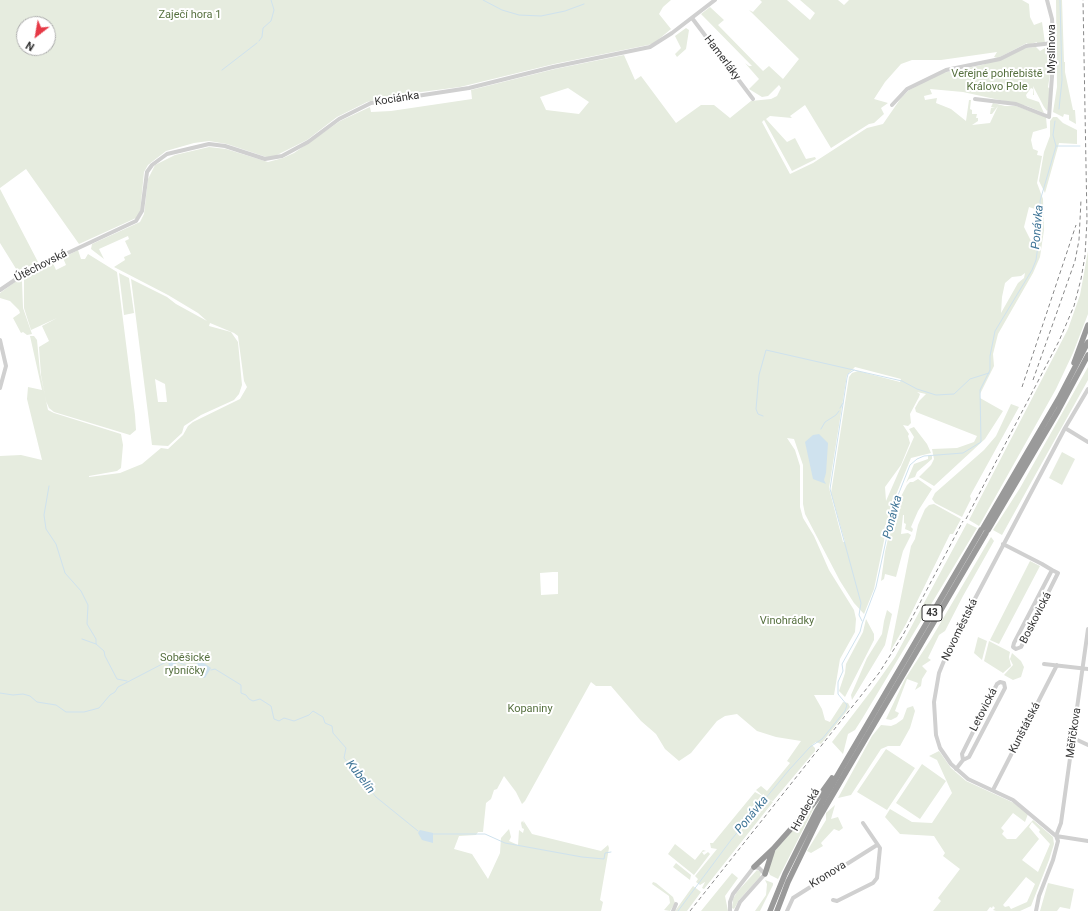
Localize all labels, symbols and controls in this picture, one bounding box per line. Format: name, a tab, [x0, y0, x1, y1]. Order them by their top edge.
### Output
park label: Zaječí hora 1	[159, 8, 221, 22]
north arrow	[16, 16, 56, 56]
street label: Myslínova	[1045, 24, 1059, 74]
street label: Hamerláky	[701, 33, 743, 83]
text: N	[23, 38, 37, 53]
park label: Veřejné pohřebiště Královo Pole	[951, 67, 1043, 93]
street label: Kociánka	[374, 89, 420, 109]
water label: Ponávka	[1029, 204, 1047, 250]
street label: Útěchovská	[13, 247, 69, 285]
water label: Ponávka	[880, 494, 906, 540]
street label: Boskovická	[1017, 590, 1055, 646]
street label: Novoměstská	[939, 597, 981, 663]
road number: 43	[922, 605, 942, 621]
park label: Vinohrádky	[760, 614, 814, 628]
park label: Soběšické rybníčky	[160, 651, 210, 677]
street label: Letovická	[968, 686, 1000, 734]
street label: Kunštátská	[1007, 700, 1043, 756]
park label: Kopaniny	[507, 702, 553, 716]
street label: Měřičkova	[1064, 707, 1084, 759]
water label: Kubelín	[342, 757, 378, 797]
street label: Hradecká	[789, 786, 823, 834]
water label: Ponávka	[732, 793, 772, 837]
street label: Kronova	[807, 859, 849, 891]

